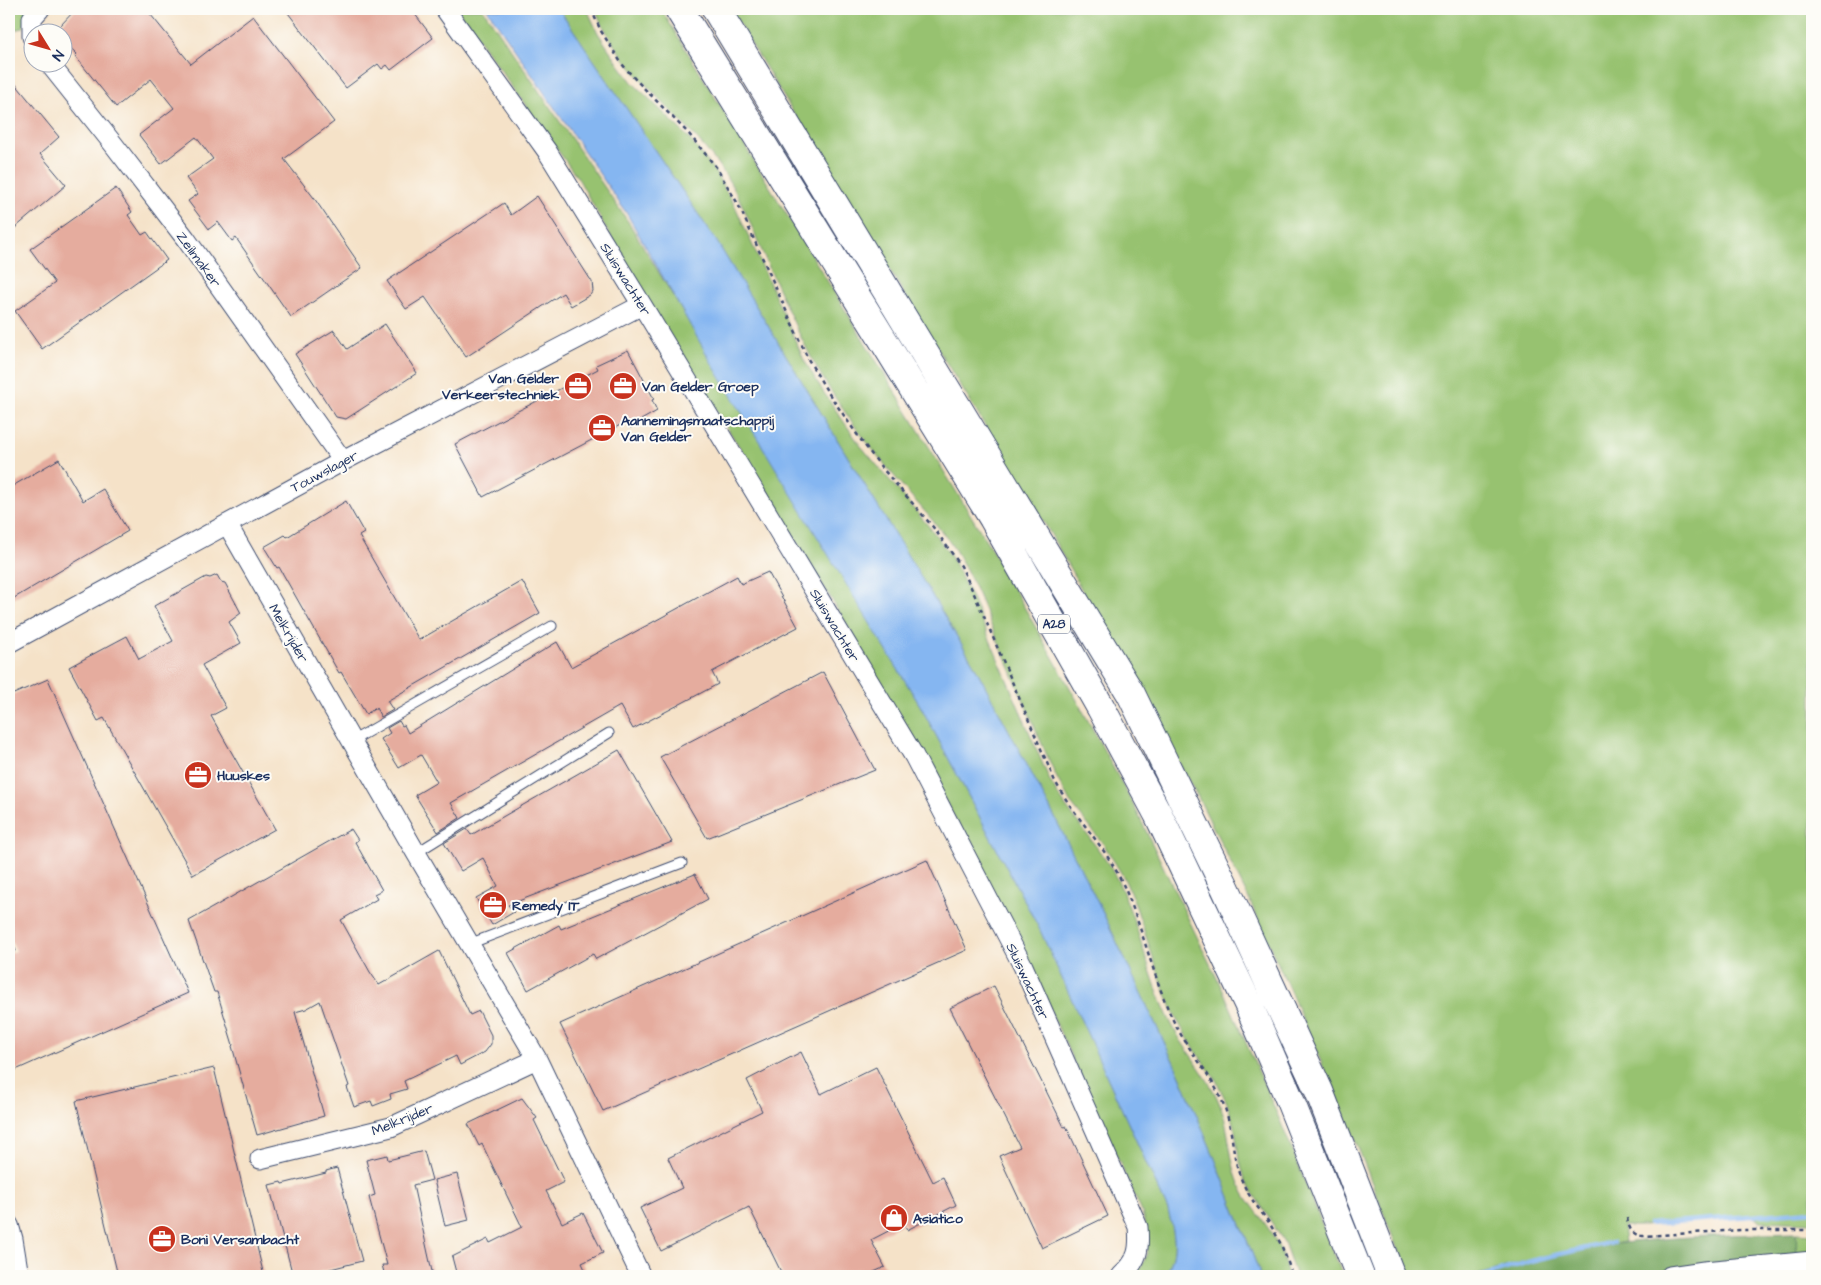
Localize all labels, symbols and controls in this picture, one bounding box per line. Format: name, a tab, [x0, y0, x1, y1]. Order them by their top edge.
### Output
north arrow	[22, 22, 72, 72]
text: N	[47, 46, 68, 65]
street label: Zeilmaker	[171, 227, 225, 292]
street label: Sluiswachter	[595, 239, 656, 320]
place label: Van Gelder Verkeerstechniek	[441, 369, 559, 405]
office icon: Van Gelder Verkeerstechniek	[563, 371, 593, 401]
office icon: Van Gelder Groep	[608, 371, 638, 401]
place label: Van Gelder Groep	[641, 377, 759, 397]
place label: Aannemingsmaatschappij Van Gelder	[620, 411, 774, 447]
office icon: Aannemingsmaatschappij Van Gelder	[587, 413, 617, 443]
street label: Touwslager	[287, 446, 362, 498]
street label: Sluiswachter	[804, 585, 864, 666]
street label: Melkrijder	[263, 600, 313, 667]
road number: A28	[1038, 614, 1070, 634]
office icon: Huuskes	[183, 760, 213, 790]
place label: Huuskes	[217, 766, 270, 786]
office icon: Remedy IT	[478, 890, 508, 920]
place label: Remedy IT	[512, 896, 580, 916]
street label: Sluiswachter	[1001, 940, 1054, 1023]
street label: Melkrijder	[369, 1098, 436, 1141]
shop icon: Asiatico	[879, 1203, 909, 1233]
place label: Asiatico	[913, 1209, 963, 1229]
office icon: Boni Versambacht	[147, 1224, 177, 1254]
place label: Boni Versambacht	[181, 1230, 299, 1250]

